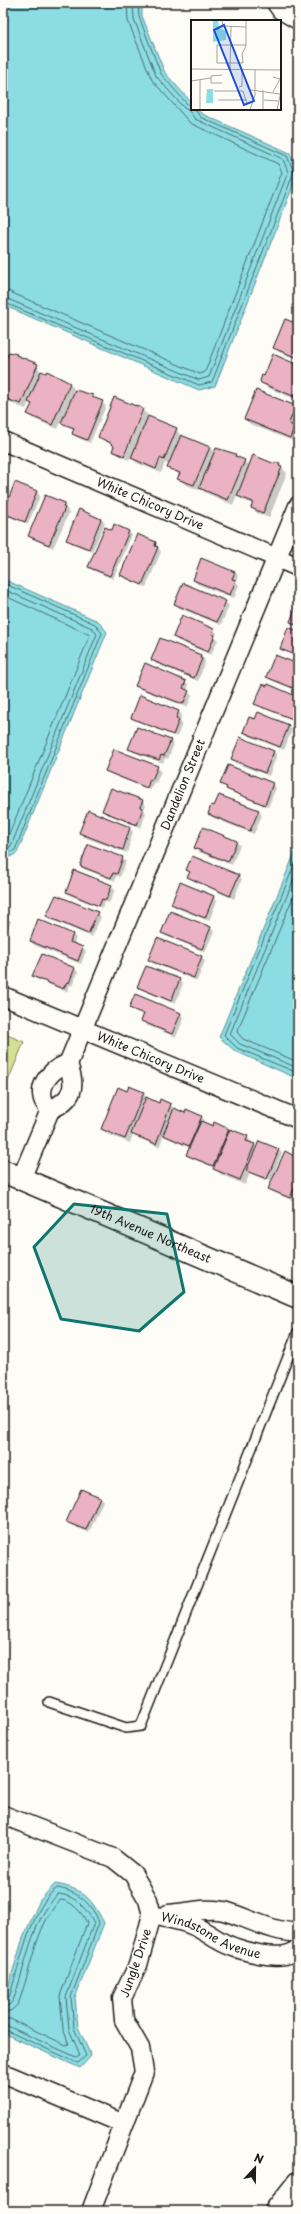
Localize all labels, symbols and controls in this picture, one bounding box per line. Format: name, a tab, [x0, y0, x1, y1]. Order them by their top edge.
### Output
inset map	[191, 20, 281, 110]
street label: White Chicory Drive	[94, 472, 207, 534]
street label: Dandelion Street	[155, 736, 209, 832]
street label: White Chicory Drive	[95, 1026, 208, 1087]
street label: 19th Avenue Northeast	[87, 1199, 214, 1267]
street label: Windstone Avenue	[160, 1907, 263, 1962]
street label: Jungle Drive	[115, 1925, 155, 2000]
north arrow	[235, 2148, 275, 2188]
text: N	[252, 2149, 266, 2168]

